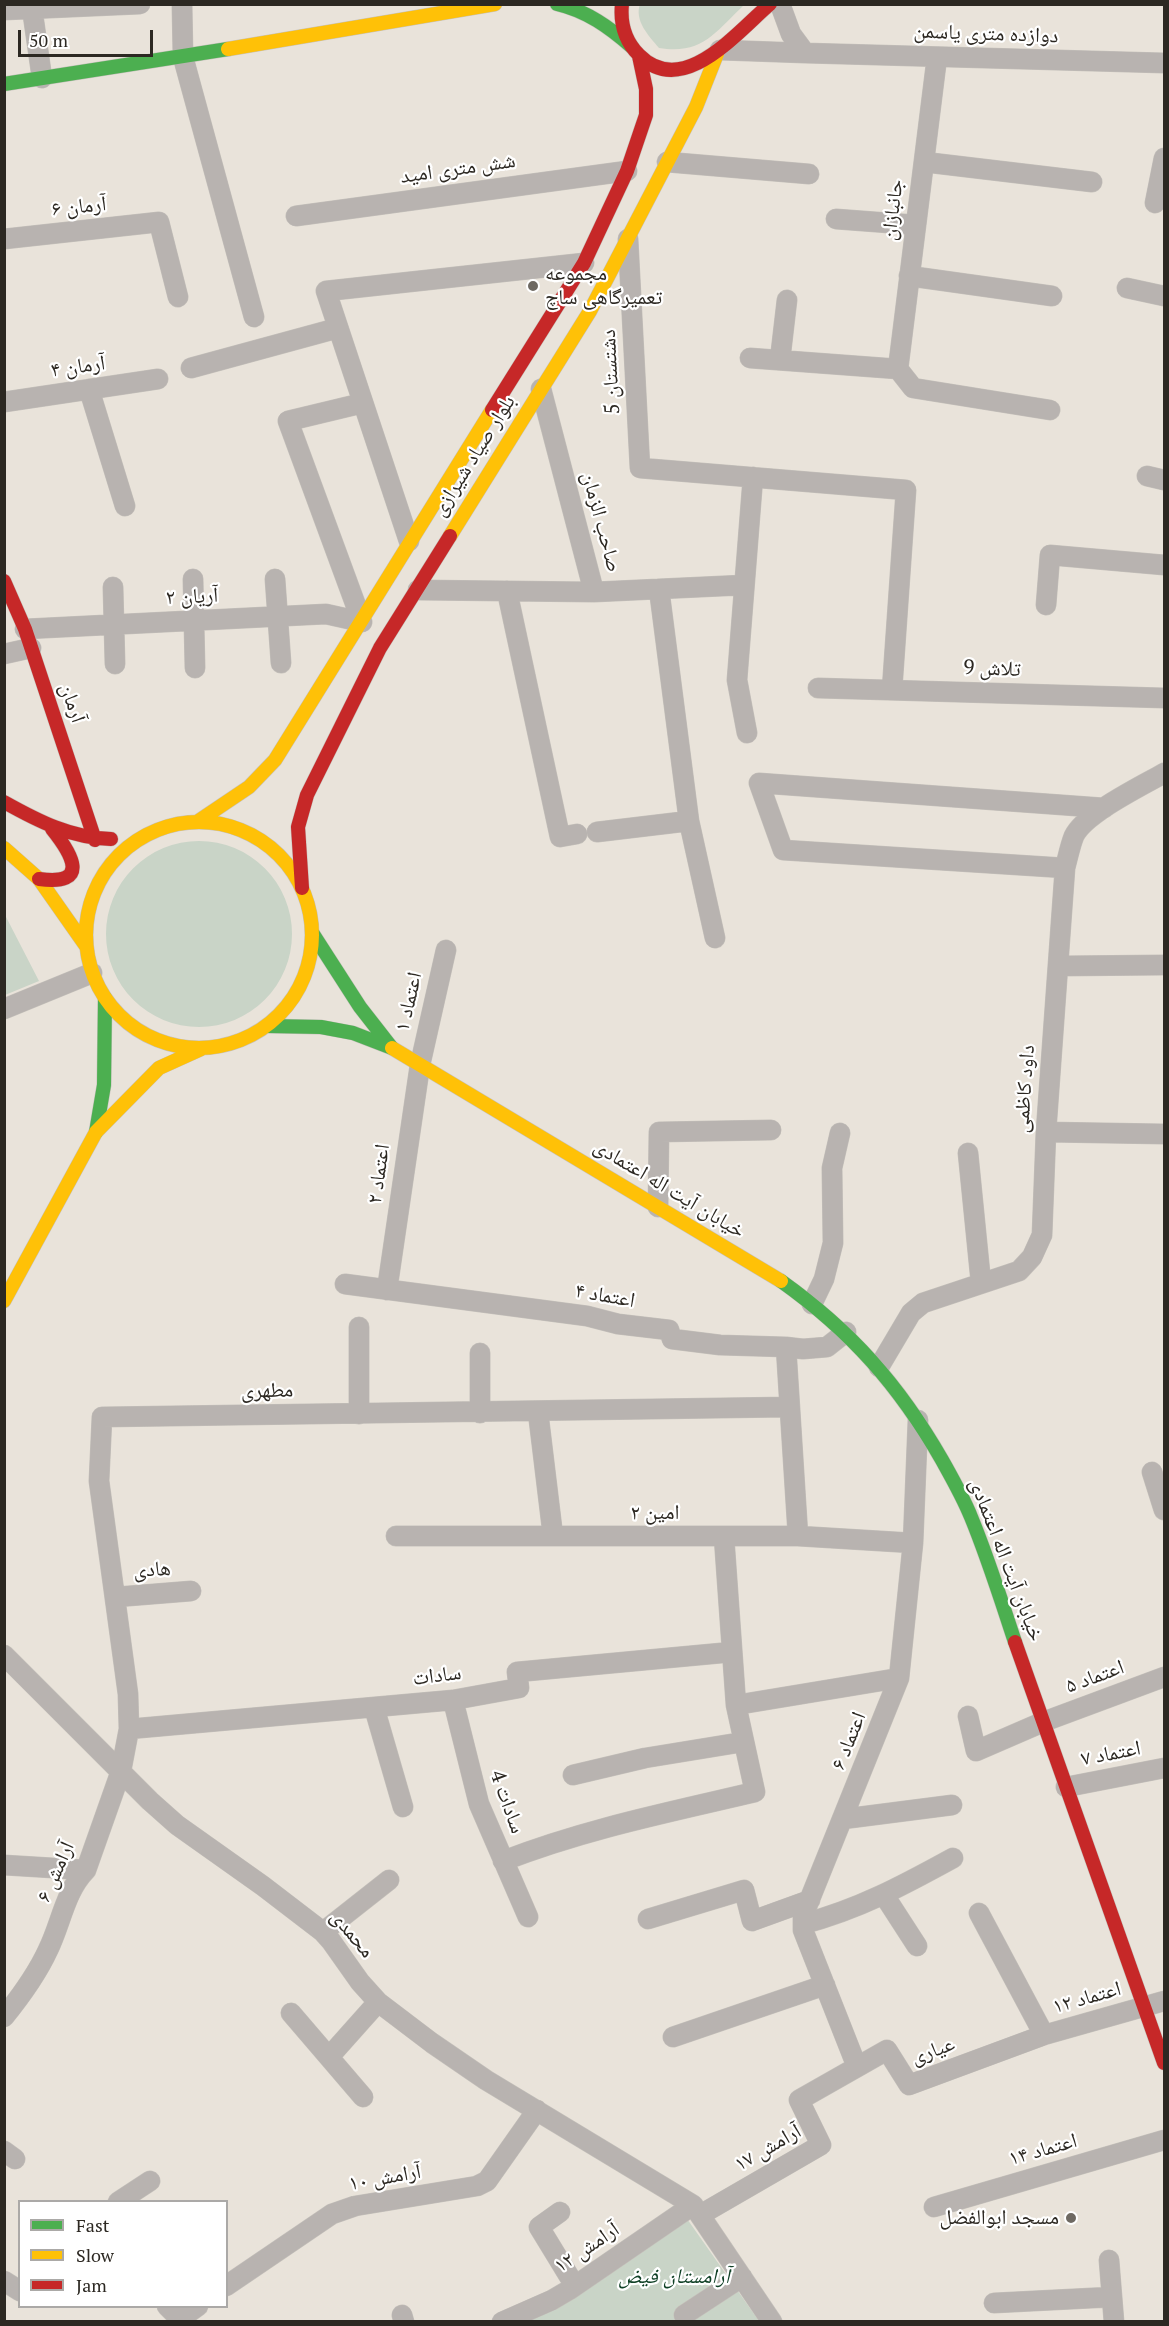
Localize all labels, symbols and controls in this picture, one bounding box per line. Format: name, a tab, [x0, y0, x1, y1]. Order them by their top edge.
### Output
scale bar	[21, 18, 156, 56]
street label: دوازده متری یاسمن	[913, 19, 1059, 49]
text: 50 m	[29, 28, 68, 52]
street label: شش متری امید	[399, 148, 517, 190]
street label: جانبازان	[877, 178, 909, 242]
street label: آرمان ۶	[50, 192, 108, 222]
place label: مجموعه تعمیرگاهی ساچ	[545, 261, 662, 311]
marker: مجموعه تعمیرگاهی ساچ	[526, 279, 540, 293]
street label: دشتستان 5	[596, 329, 626, 415]
street label: آرمان ۴	[49, 351, 107, 383]
street label: بلوار صیاد شیرازی	[427, 391, 521, 521]
street label: صاحب الزمان	[576, 469, 626, 575]
street label: آریان ۲	[165, 583, 219, 611]
street label: تلاش 9	[963, 655, 1021, 683]
street label: آرمان	[54, 680, 90, 726]
street label: اعتماد ۱	[390, 970, 428, 1034]
street label: داود کاظمی	[1009, 1044, 1041, 1134]
street label: خیابان آیت اله اعتمادی	[589, 1134, 749, 1244]
street label: اعتماد ۲	[362, 1142, 396, 1206]
street label: اعتماد ۴	[573, 1278, 637, 1314]
street label: مطهری	[241, 1378, 293, 1404]
street label: خیابان آیت اله اعتمادی	[963, 1475, 1049, 1645]
street label: امین ۲	[631, 1500, 679, 1526]
street label: هادی	[132, 1556, 172, 1584]
street label: اعتماد ۵	[1062, 1655, 1128, 1699]
street label: سادات	[411, 1661, 463, 1691]
street label: اعتماد ۶	[826, 1708, 872, 1774]
street label: اعتماد ۷	[1079, 1736, 1143, 1772]
street label: سادات 4	[484, 1767, 530, 1837]
street label: آرامش ۶	[32, 1838, 80, 1906]
street label: محمدی	[325, 1905, 379, 1963]
street label: اعتماد ۱۲	[1050, 1976, 1124, 2020]
street label: عیاری	[908, 2032, 958, 2070]
street label: آرامش ۱۷	[730, 2119, 806, 2177]
street label: اعتماد ۱۴	[1006, 2128, 1080, 2172]
street label: آرامش ۱۰	[347, 2159, 423, 2197]
legend	[18, 2200, 228, 2308]
place label: مسجد ابوالفضل	[940, 2205, 1059, 2231]
marker: مسجد ابوالفضل	[1064, 2211, 1078, 2225]
text: Fast	[76, 2213, 109, 2237]
street label: آرامش ۱۲	[550, 2217, 624, 2279]
text: Slow	[76, 2243, 114, 2267]
park label: آرامستان فیض	[618, 2264, 730, 2290]
text: Jam	[76, 2273, 107, 2297]

